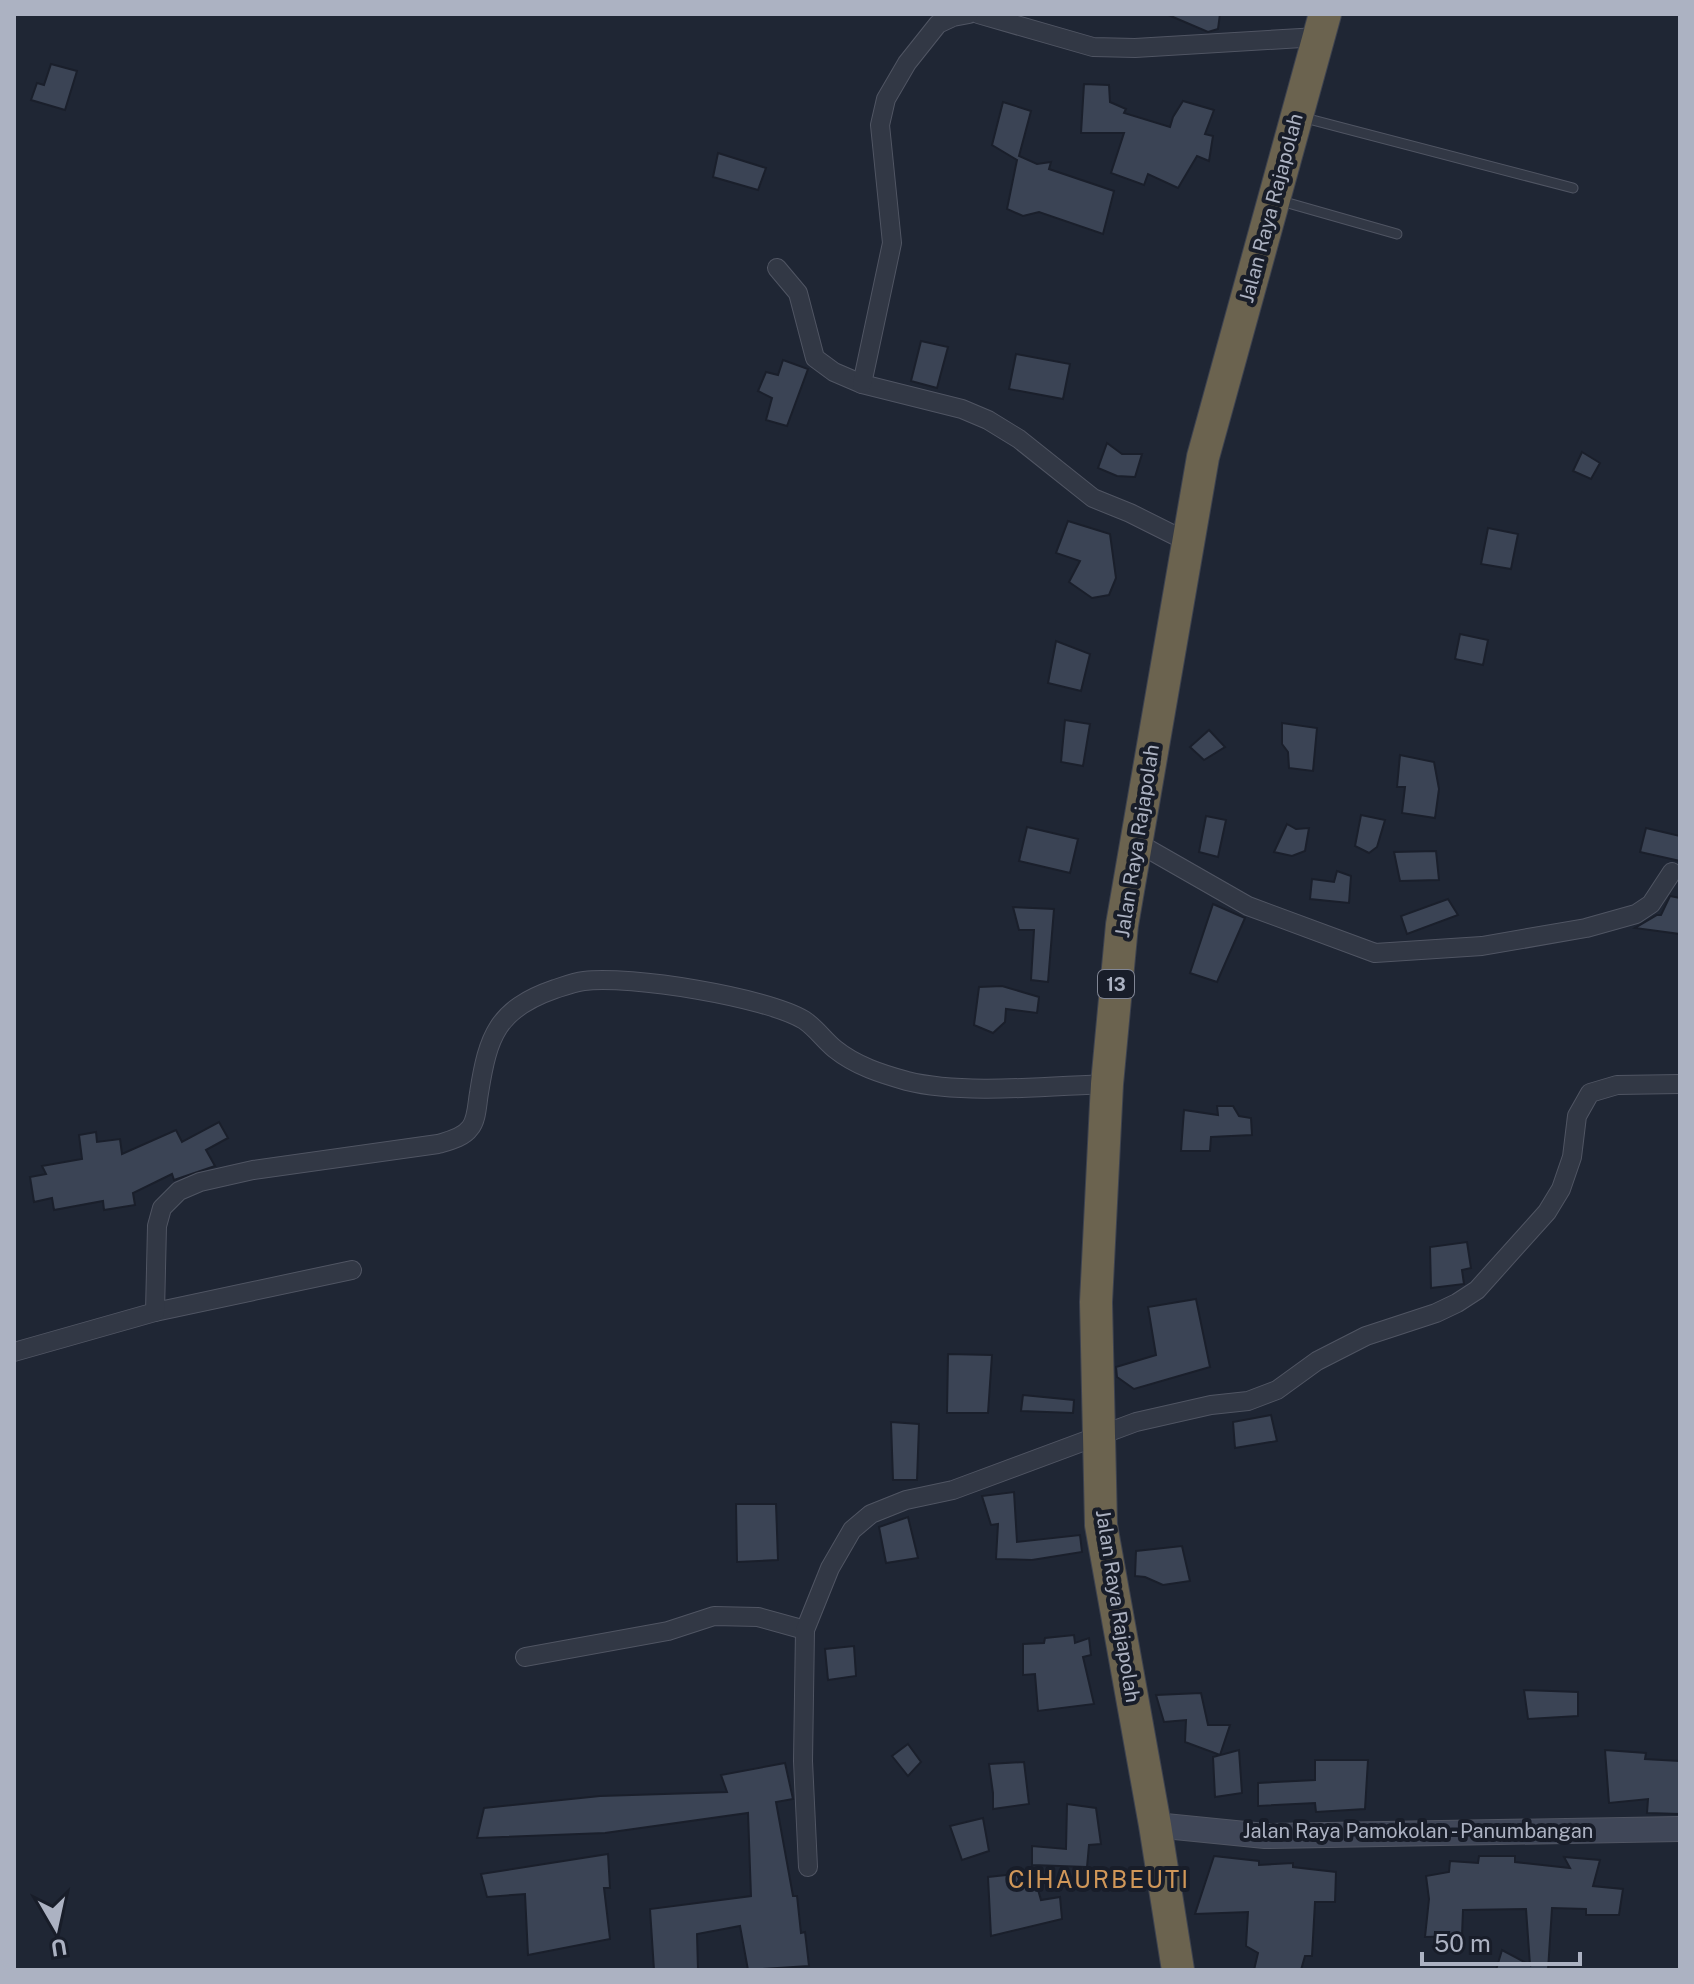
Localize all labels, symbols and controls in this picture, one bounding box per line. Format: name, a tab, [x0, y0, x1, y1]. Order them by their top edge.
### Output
street label: Jalan Raya Rajapolah	[1234, 111, 1308, 305]
street label: Jalan Raya Rajapolah	[1110, 743, 1164, 939]
road number: 13	[1098, 970, 1134, 998]
street label: Jalan Raya Rajapolah	[1091, 1508, 1145, 1704]
street label: Jalan Raya Pamokolan - Panumbangan	[1243, 1819, 1593, 1843]
district label: CIHAURBEUTI	[1008, 1865, 1190, 1893]
north arrow	[16, 1888, 96, 1968]
scale bar	[1422, 1916, 1580, 1966]
text: 50 m	[1434, 1929, 1491, 1957]
text: U	[49, 1934, 69, 1962]

